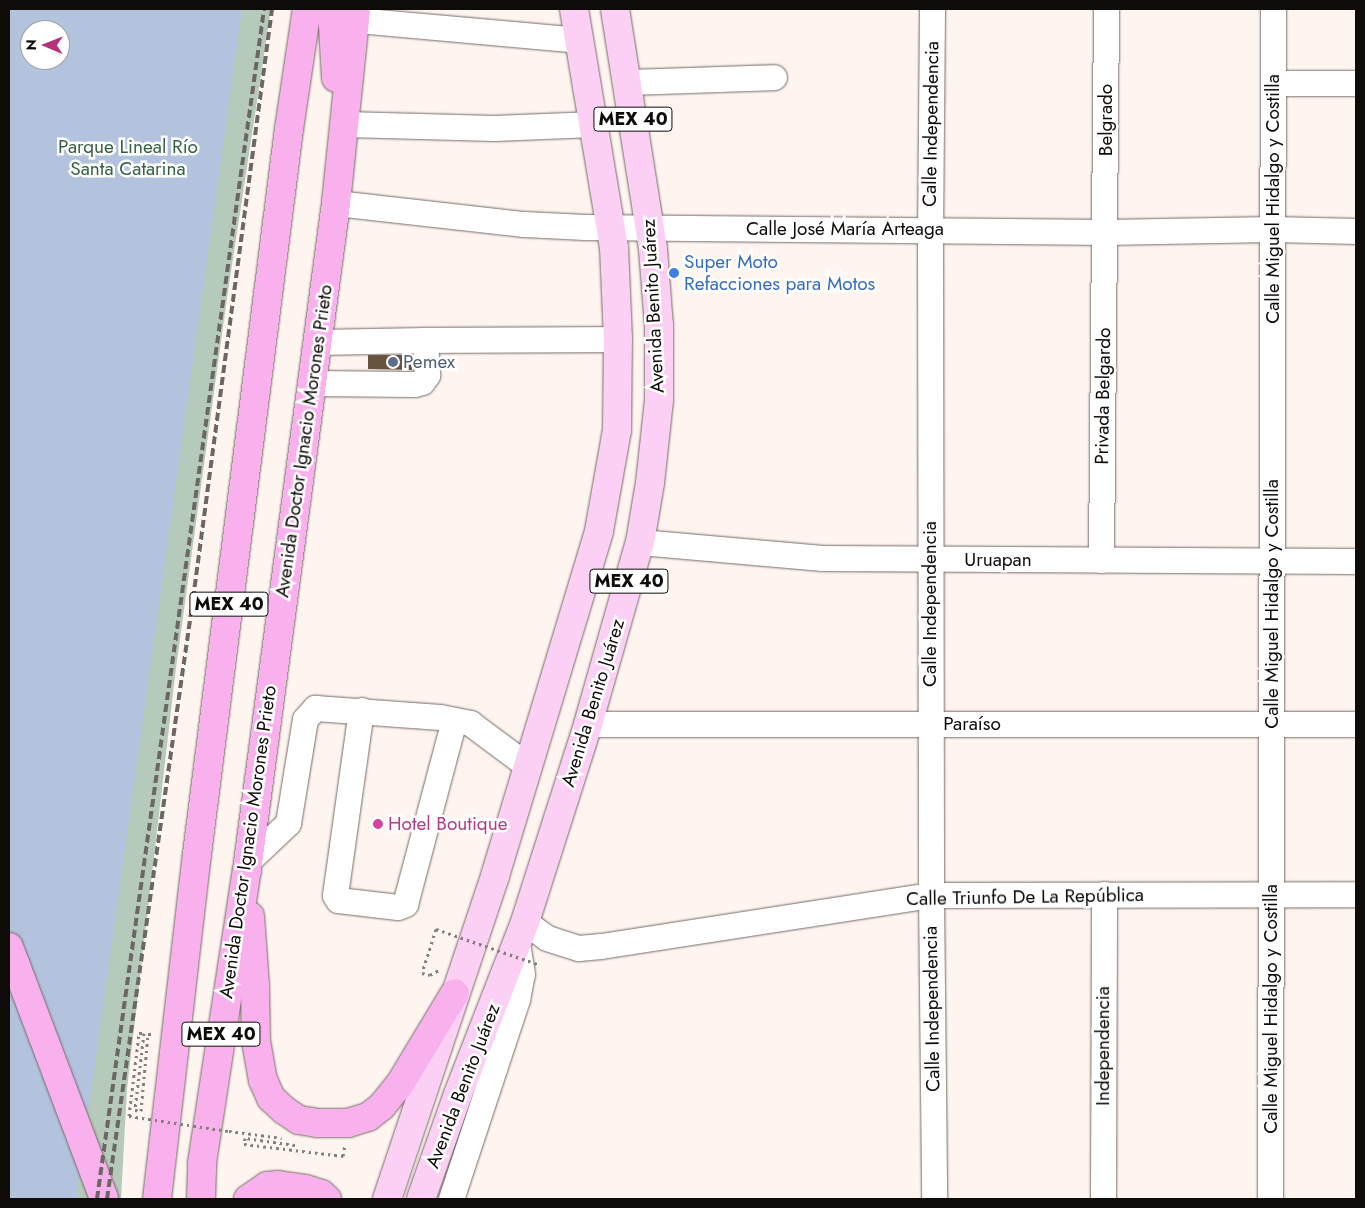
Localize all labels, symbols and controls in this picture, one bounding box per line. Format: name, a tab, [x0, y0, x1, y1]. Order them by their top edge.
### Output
north arrow	[20, 20, 70, 70]
text: N	[21, 39, 41, 50]
street label: Calle Independencia	[918, 41, 944, 207]
street label: Calle Miguel Hidalgo y Costilla	[1262, 74, 1284, 324]
street label: Belgrado	[1095, 84, 1117, 156]
road number: MEX 40	[593, 104, 673, 134]
park label: Parque Lineal Río Santa Catarina	[58, 136, 198, 180]
street label: Avenida Benito Juárez	[637, 218, 669, 394]
street label: Calle José María Arteaga	[746, 218, 944, 240]
place label: Super Moto Refacciones para Motos	[684, 251, 875, 295]
marker: Super Moto Refacciones para Motos	[668, 267, 680, 279]
street label: Avenida Doctor Ignacio Morones Prieto	[271, 283, 337, 599]
street label: Privada Belgardo	[1090, 327, 1116, 465]
place label: Pemex	[403, 351, 455, 373]
marker: Pemex	[387, 356, 399, 368]
street label: Calle Miguel Hidalgo y Costilla	[1261, 479, 1283, 729]
street label: Calle Independencia	[919, 521, 941, 687]
street label: Uruapan	[964, 549, 1032, 571]
road number: MEX 40	[589, 566, 669, 596]
road number: MEX 40	[189, 588, 269, 620]
street label: Avenida Benito Juárez	[557, 616, 629, 790]
street label: Avenida Doctor Ignacio Morones Prieto	[215, 684, 281, 1000]
street label: Paraíso	[943, 713, 1001, 735]
place label: Hotel Boutique	[388, 813, 507, 835]
marker: Hotel Boutique	[372, 818, 384, 830]
street label: Calle Triunfo De La República	[906, 884, 1144, 910]
street label: Calle Miguel Hidalgo y Costilla	[1260, 884, 1282, 1134]
street label: Calle Independencia	[919, 926, 945, 1092]
street label: Independencia	[1092, 986, 1114, 1106]
street label: Avenida Benito Juárez	[421, 1001, 505, 1171]
road number: MEX 40	[181, 1019, 261, 1050]

